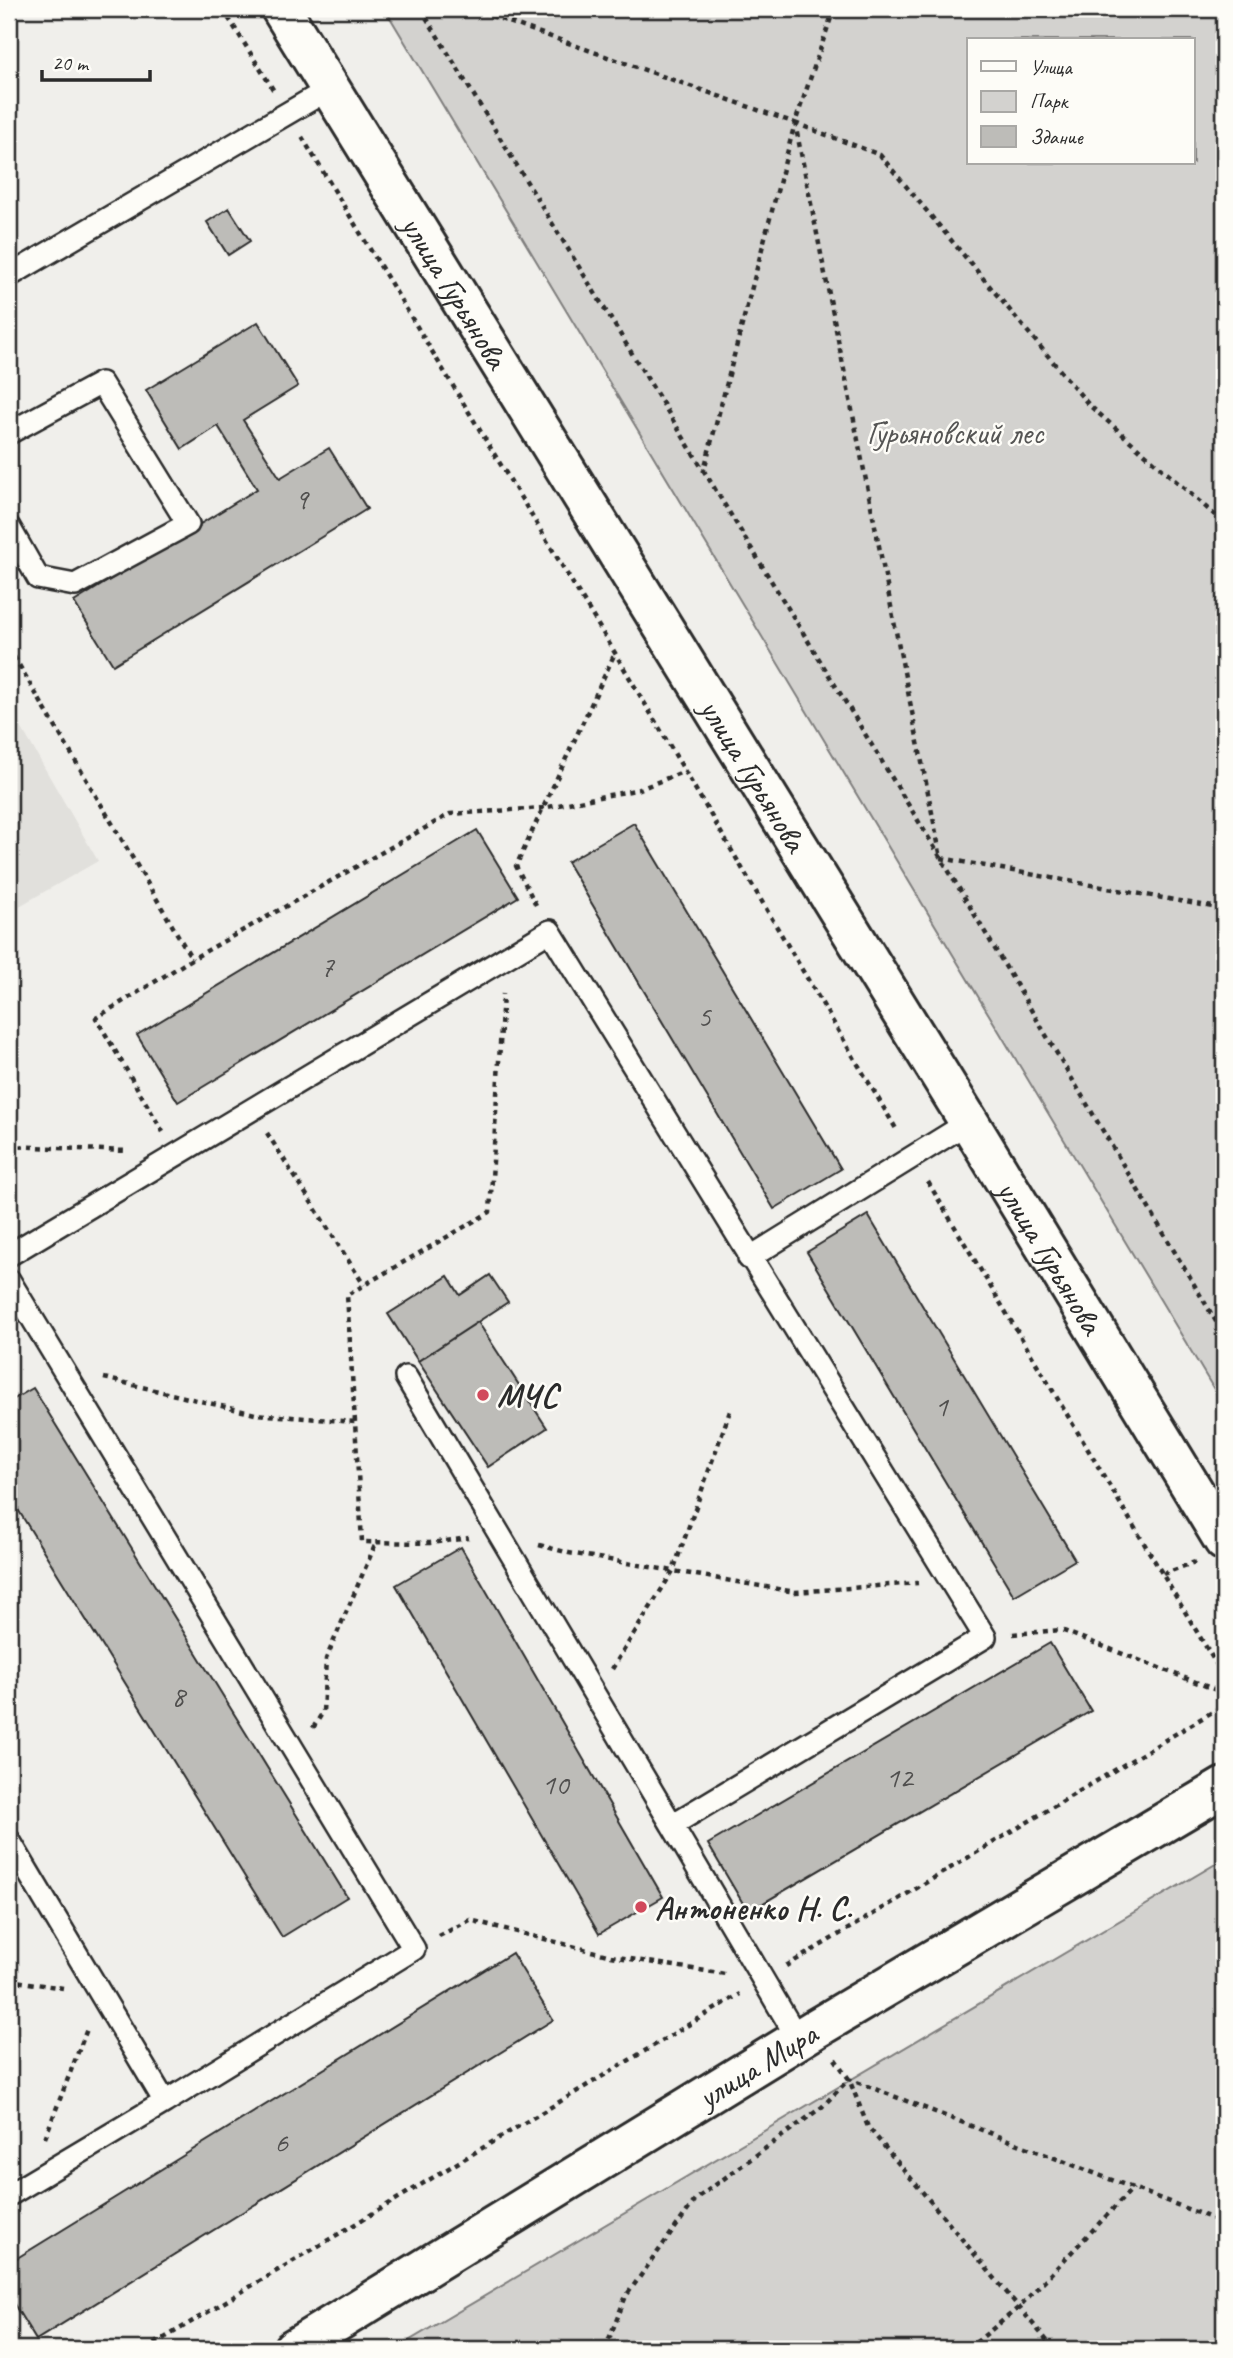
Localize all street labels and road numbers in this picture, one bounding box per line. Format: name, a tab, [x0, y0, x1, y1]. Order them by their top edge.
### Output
street label: улица Гурьянова	[390, 206, 519, 379]
street label: улица Гурьянова	[689, 689, 818, 862]
street label: улица Гурьянова	[986, 1171, 1114, 1344]
street label: улица Мира	[688, 2012, 826, 2119]

